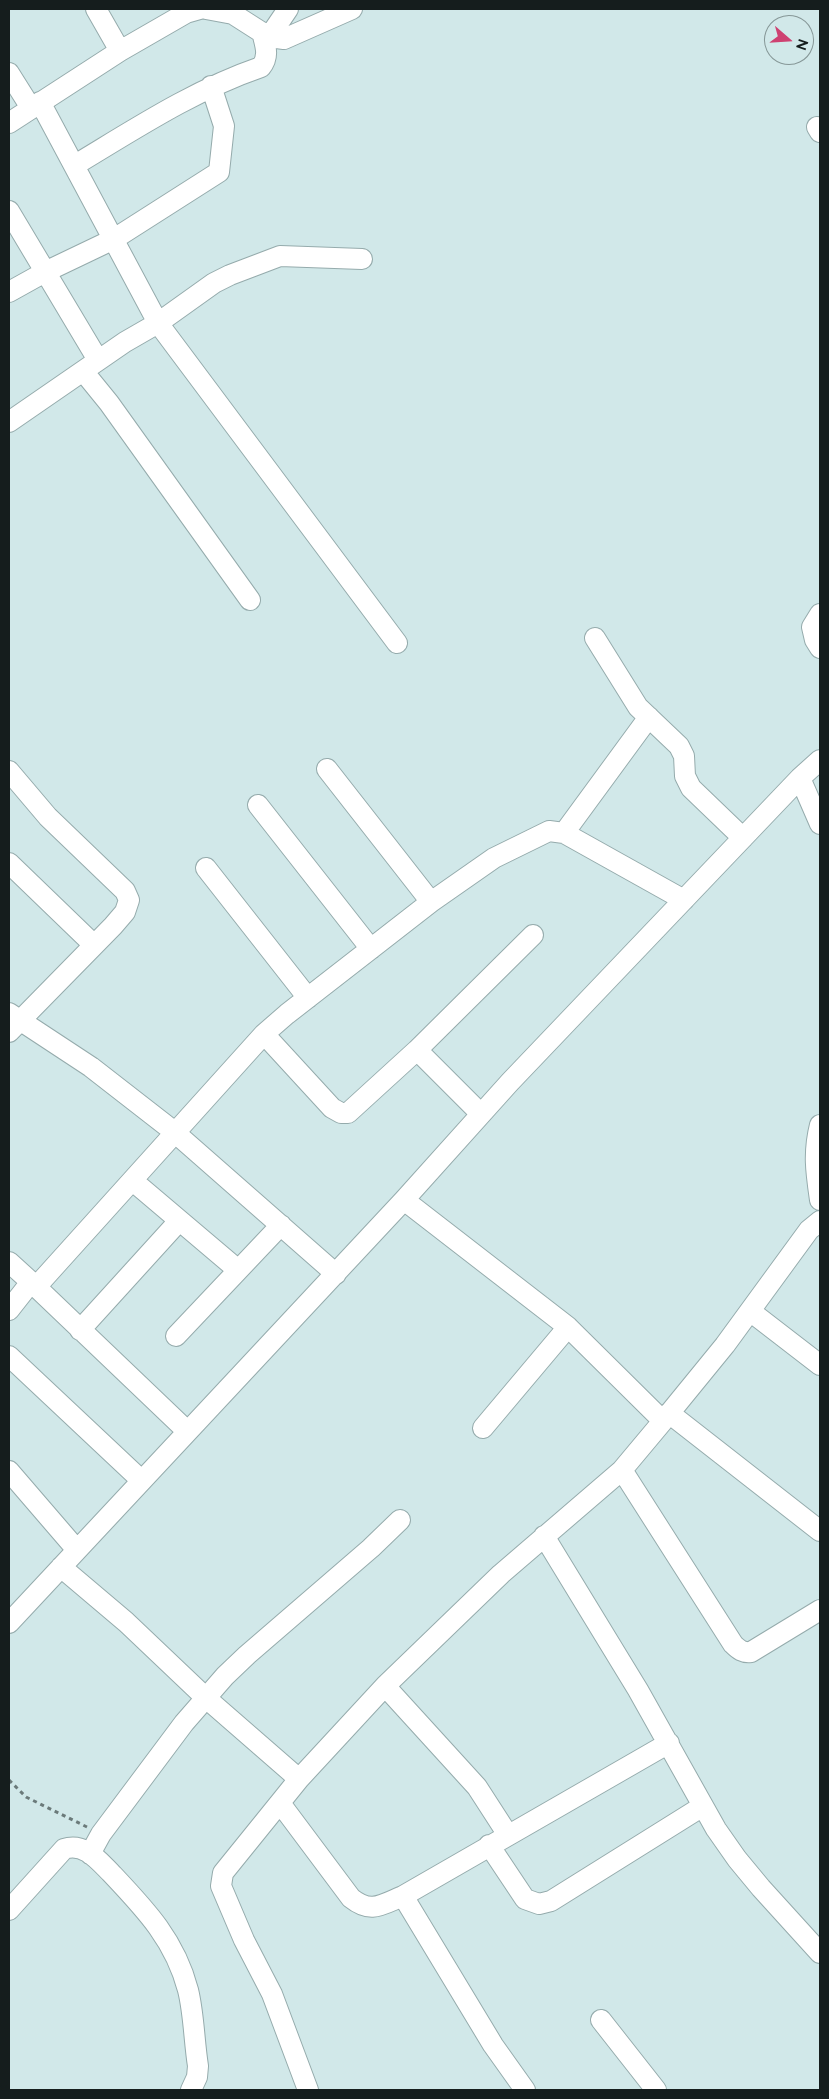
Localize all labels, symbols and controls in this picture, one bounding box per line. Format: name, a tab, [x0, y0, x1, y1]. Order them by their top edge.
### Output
north arrow	[764, 15, 814, 65]
text: N	[793, 37, 812, 52]

